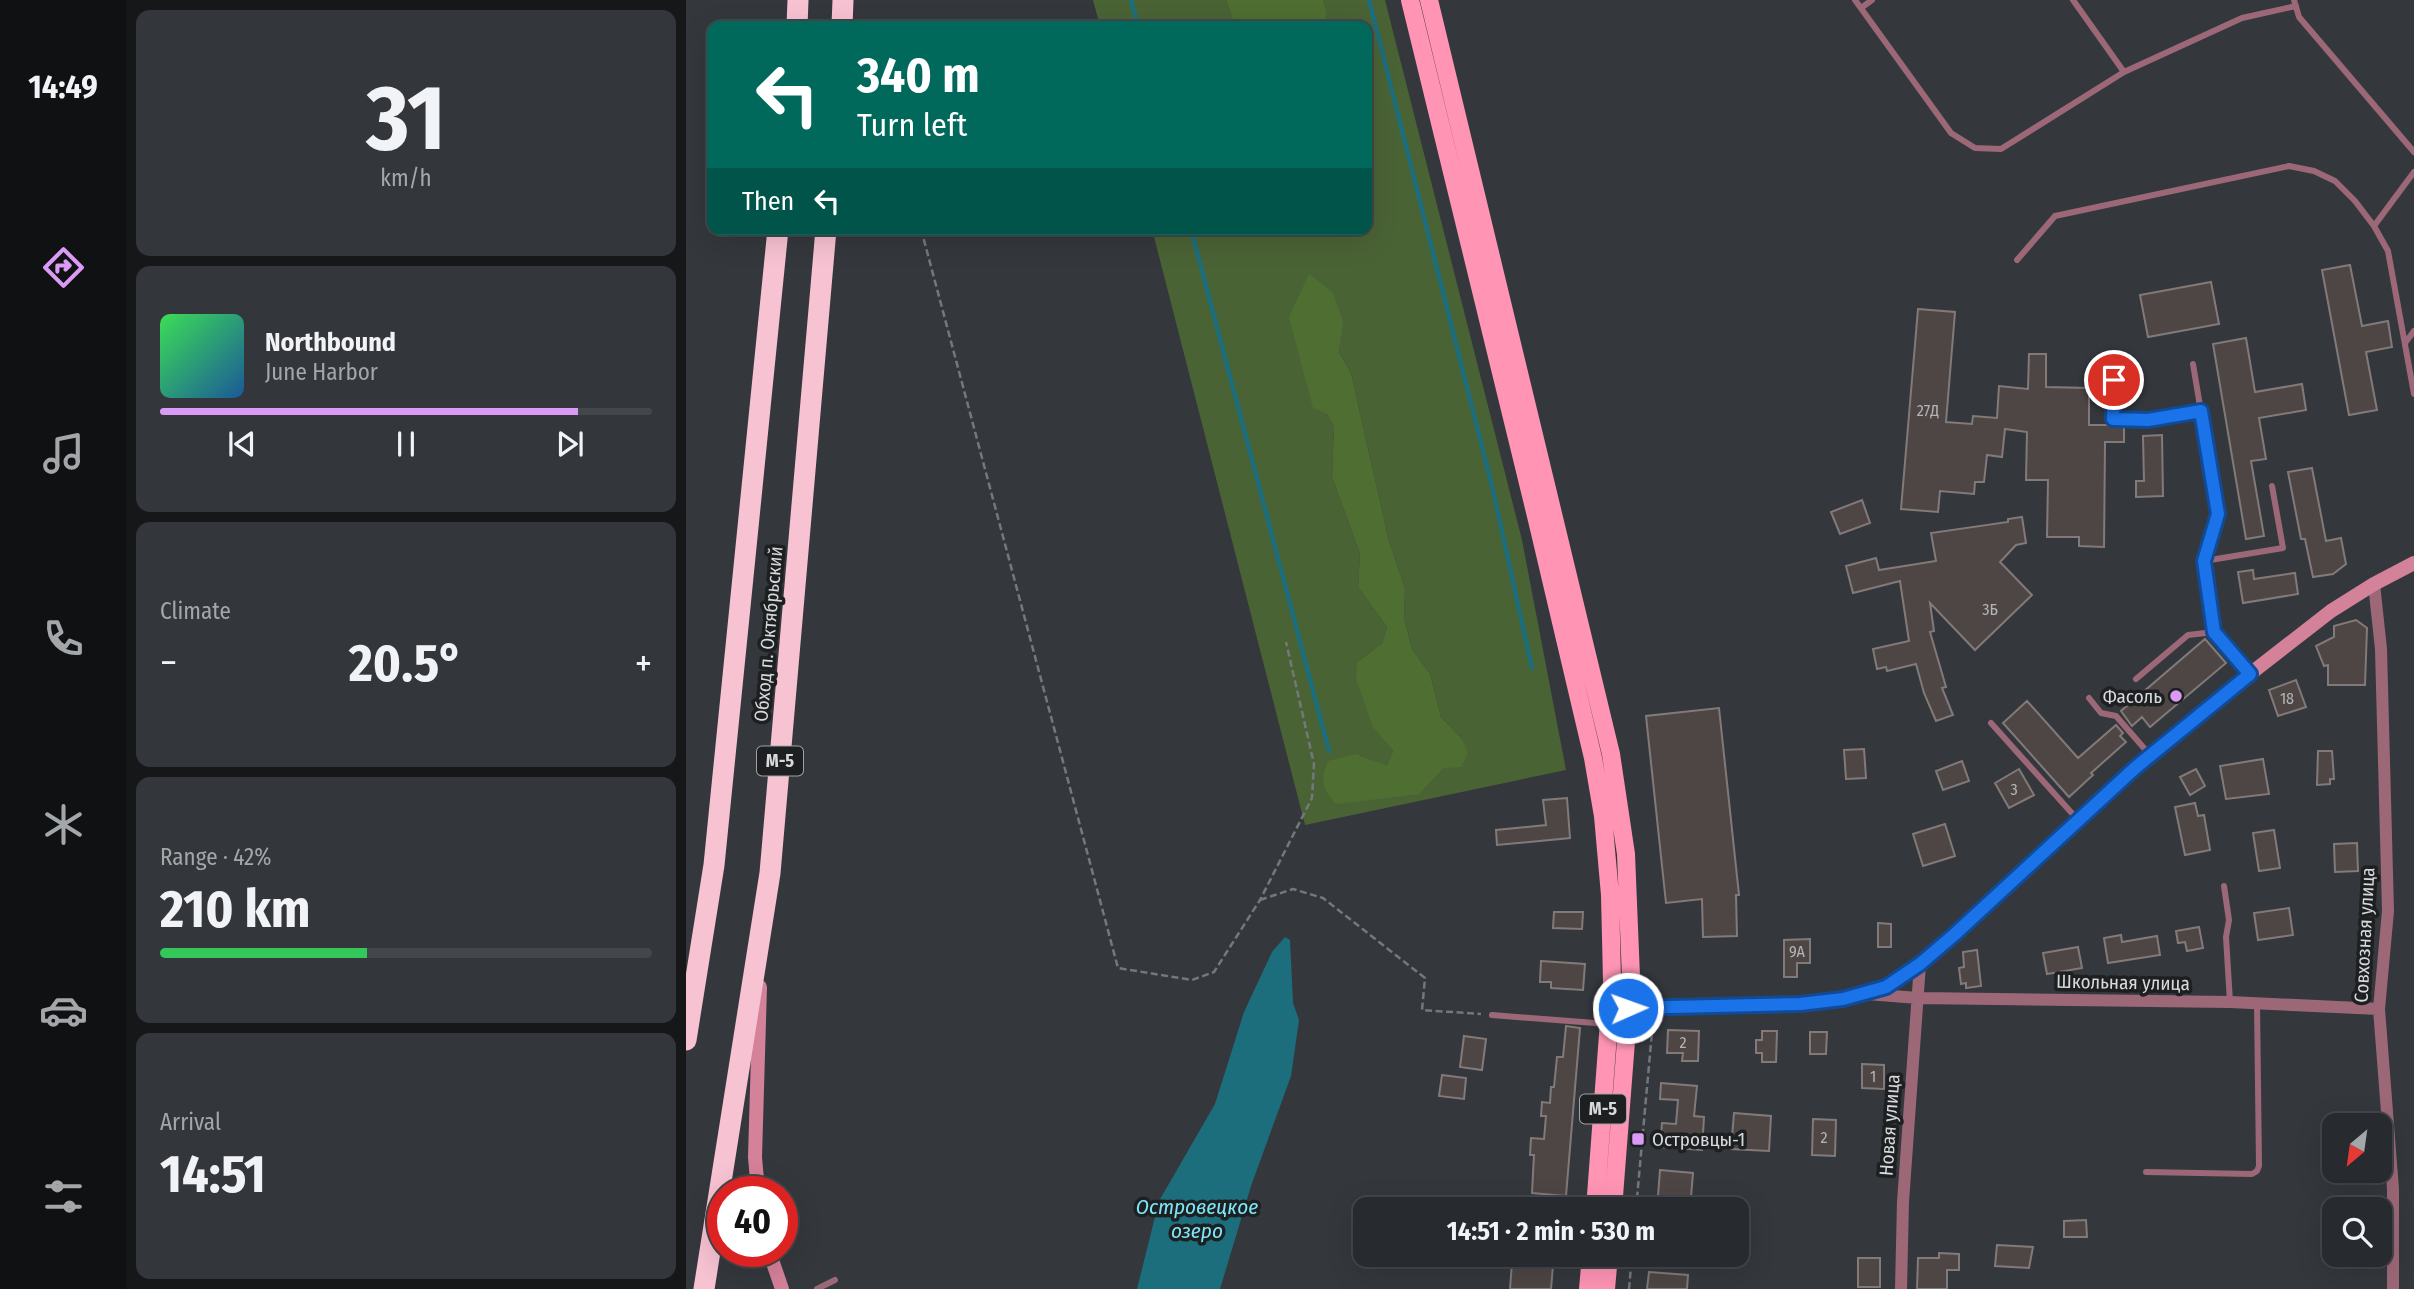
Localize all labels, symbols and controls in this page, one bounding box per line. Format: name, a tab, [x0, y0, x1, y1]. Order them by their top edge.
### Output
text: 340 m	[857, 46, 980, 105]
icon: left	[742, 49, 833, 140]
text: 31	[366, 64, 446, 173]
text: 14:49	[28, 68, 98, 106]
text: Turn left	[857, 106, 967, 144]
text: km/h	[380, 164, 432, 192]
icon: left	[808, 182, 846, 220]
text: Then	[742, 186, 794, 217]
icon: directions	[39, 243, 88, 292]
text: Northbound	[265, 327, 396, 358]
pin	[2084, 350, 2144, 410]
text: June Harbor	[265, 358, 378, 386]
icon: arrive	[2095, 361, 2133, 399]
house number: 27Д	[1917, 401, 1939, 420]
icon: previous	[223, 425, 261, 463]
icon: pause	[387, 425, 425, 463]
icon: next	[551, 425, 589, 463]
icon: music	[39, 429, 88, 478]
street label: Обход п. Октябрьский	[749, 545, 788, 723]
text: Climate	[160, 597, 231, 625]
house number: 3Б	[1982, 600, 1998, 619]
icon: phone	[39, 614, 88, 663]
text: 20.5°	[349, 632, 463, 695]
text: −	[160, 640, 177, 686]
text: +	[635, 640, 652, 686]
place label: Фасоль	[2103, 685, 2162, 708]
marker: Фасоль	[2168, 688, 2184, 704]
house number: 18	[2280, 689, 2294, 708]
road number: М-5	[757, 746, 803, 776]
house number: 3	[2010, 780, 2018, 799]
icon: climate	[39, 800, 88, 849]
text: Range · 42%	[160, 843, 271, 871]
street label: Совхозная улица	[2349, 867, 2380, 1003]
text: 210 km	[160, 878, 311, 941]
house number: 9А	[1789, 942, 1806, 961]
street label: Школьная улица	[2056, 970, 2190, 995]
position arrow	[1591, 971, 1665, 1045]
icon: car	[39, 986, 88, 1035]
house number: 2	[1679, 1033, 1687, 1052]
house number: 1	[1870, 1067, 1876, 1086]
street label: Новая улица	[1874, 1074, 1905, 1177]
road number: М-5	[1580, 1094, 1626, 1124]
text: Arrival	[160, 1108, 221, 1136]
north arrow	[2322, 1113, 2392, 1183]
map controls	[2322, 1113, 2392, 1267]
place label: Островцы-1	[1652, 1128, 1745, 1151]
house number: 2	[1820, 1128, 1828, 1147]
marker: Островцы-1	[1630, 1131, 1646, 1147]
text: 14:51	[160, 1143, 266, 1206]
icon: filters	[39, 1172, 88, 1221]
speed limit sign: 40	[707, 1176, 798, 1267]
water label: Островецкое озеро	[1136, 1194, 1258, 1244]
button: search	[2322, 1197, 2392, 1267]
text: 14:51 · 2 min · 530 m	[1447, 1216, 1655, 1247]

